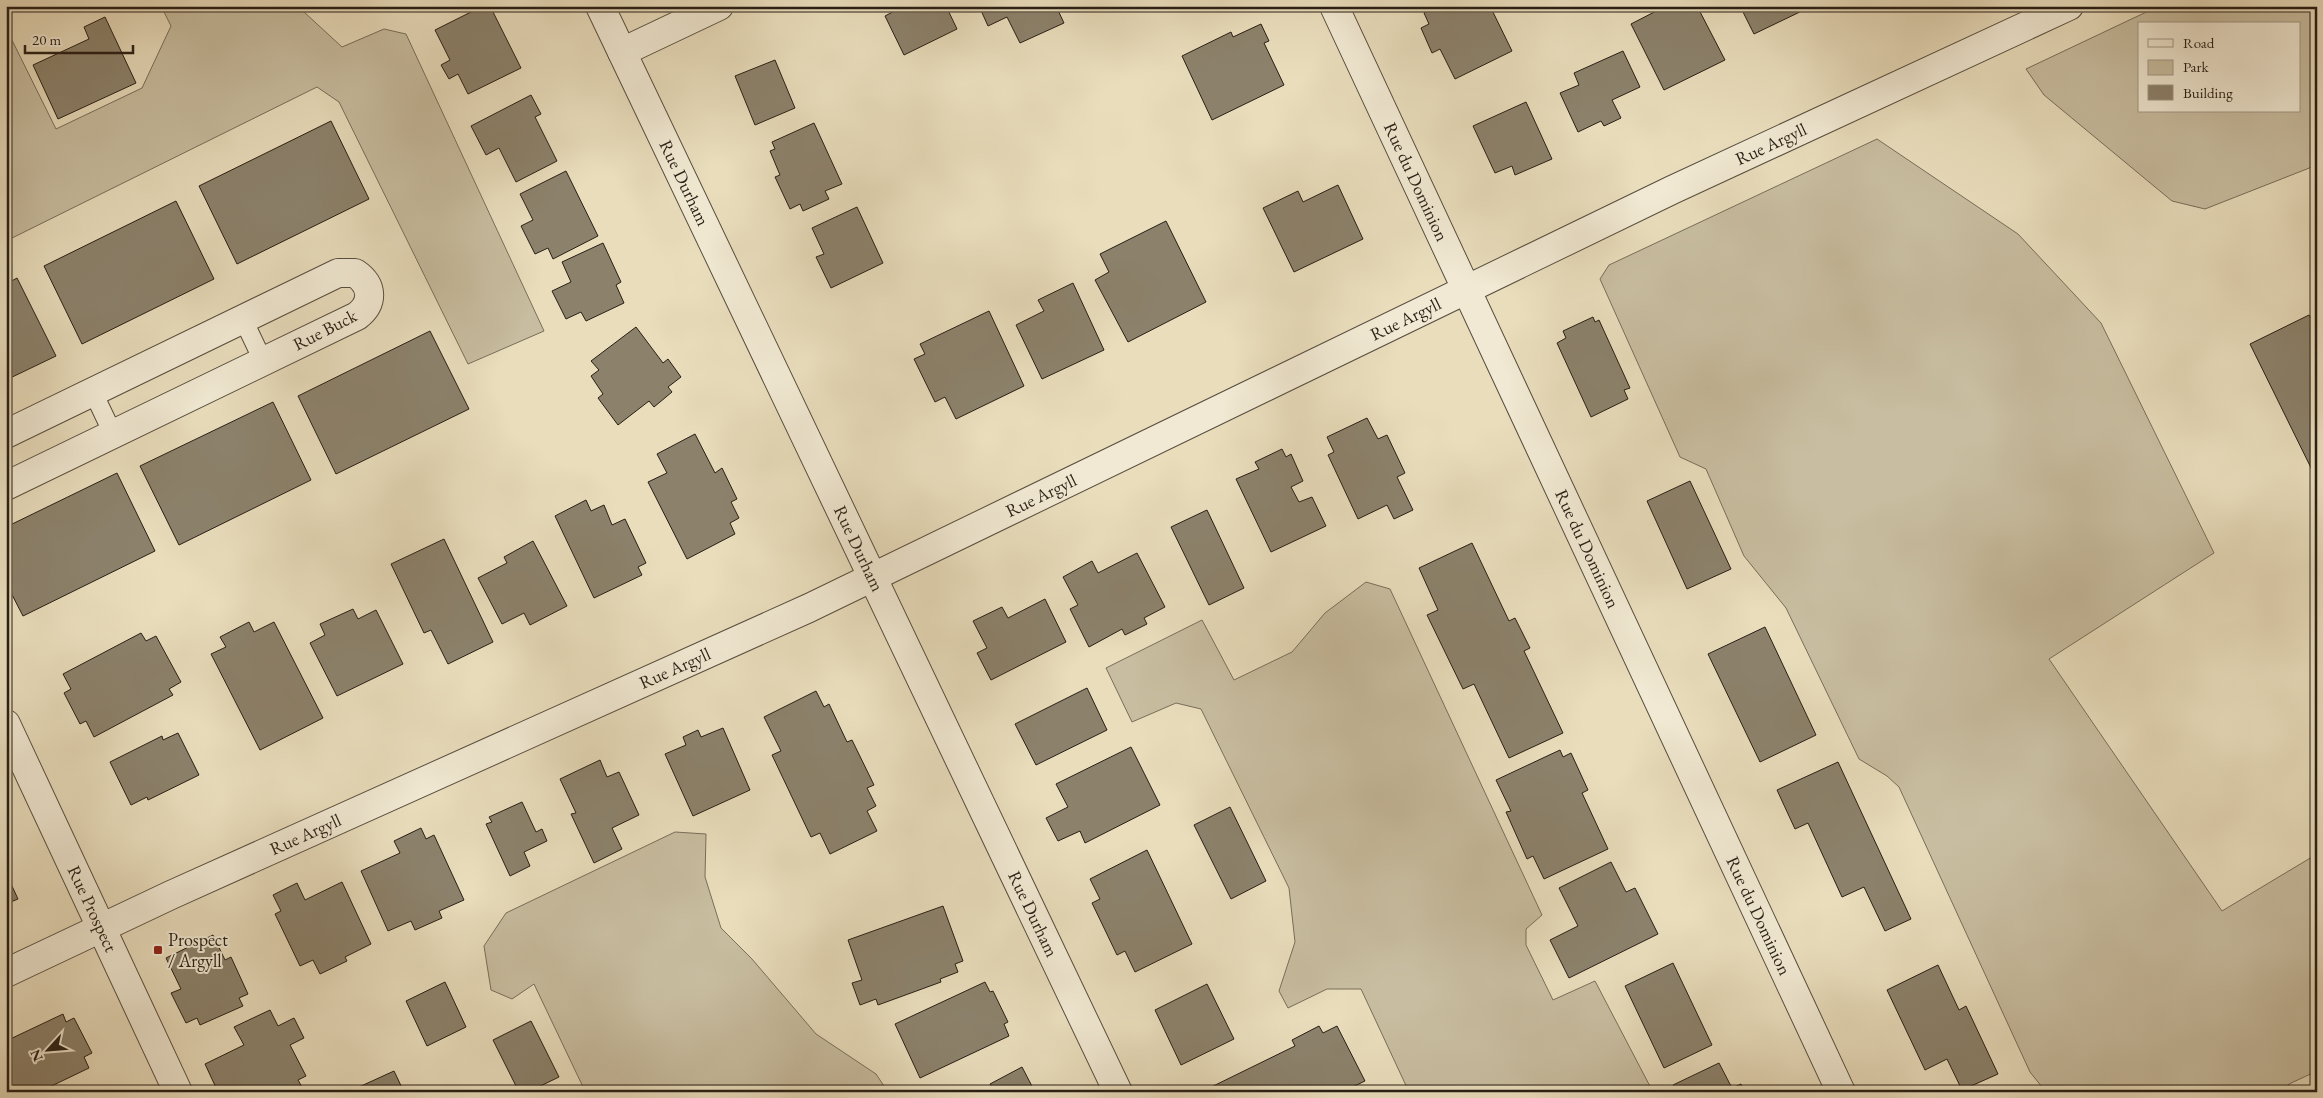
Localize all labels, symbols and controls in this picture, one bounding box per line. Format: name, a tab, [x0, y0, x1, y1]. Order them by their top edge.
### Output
scale bar	[25, 22, 132, 54]
legend	[2138, 22, 2300, 112]
text: 20 m	[32, 30, 61, 49]
text: Road	[2183, 33, 2215, 52]
text: Park	[2183, 57, 2210, 76]
text: Building	[2183, 83, 2233, 102]
street label: Rue Argyll	[1731, 117, 1810, 170]
street label: Rue du Dominion	[1379, 118, 1454, 245]
street label: Rue Durham	[655, 136, 715, 229]
street label: Rue Argyll	[1366, 292, 1445, 345]
street label: Rue Buck	[289, 303, 361, 355]
street label: Rue Argyll	[1002, 468, 1080, 522]
street label: Rue du Dominion	[1550, 485, 1626, 612]
street label: Rue Durham	[829, 502, 889, 595]
street label: Rue Argyll	[635, 642, 714, 694]
street label: Rue Argyll	[266, 808, 345, 860]
street label: Rue du Dominion	[1722, 852, 1797, 979]
street label: Rue Prospect	[63, 862, 123, 956]
street label: Rue Durham	[1003, 867, 1064, 961]
place label: Prospect / Argyll	[168, 928, 228, 972]
marker: Prospect / Argyll	[152, 944, 164, 956]
north arrow	[22, 1026, 72, 1076]
text: N	[25, 1046, 47, 1065]

